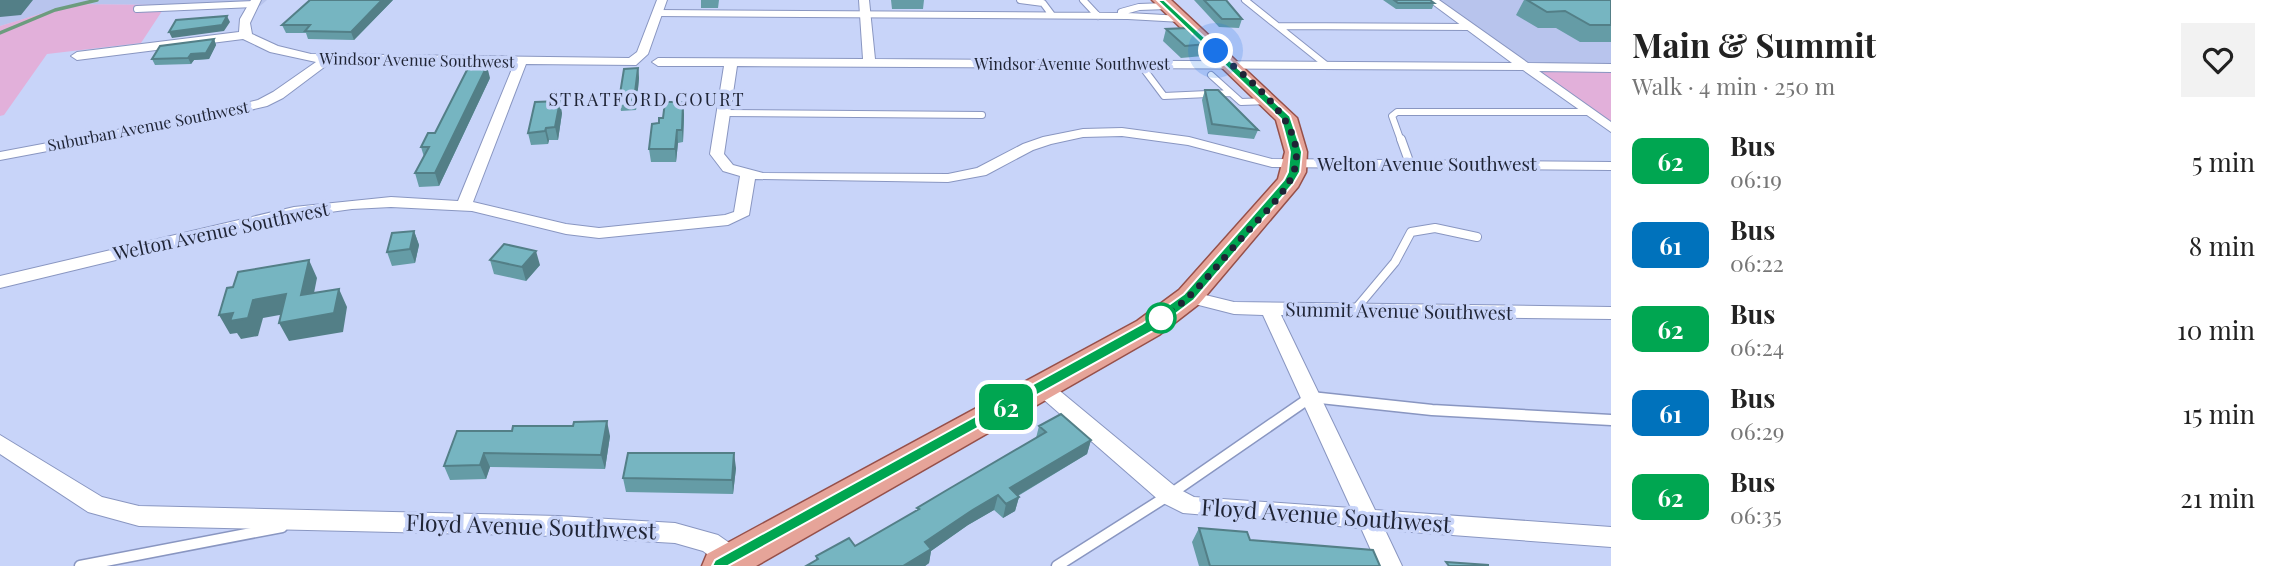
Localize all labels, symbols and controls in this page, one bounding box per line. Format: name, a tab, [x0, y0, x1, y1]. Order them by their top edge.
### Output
text: Main & Summit	[1632, 22, 1876, 66]
button: heart	[2181, 23, 2255, 97]
your location	[1198, 33, 1233, 68]
street label: Windsor Avenue Southwest	[318, 47, 515, 72]
street label: Windsor Avenue Southwest	[973, 53, 1170, 74]
text: Walk · 4 min · 250 m	[1632, 70, 1835, 101]
district label: STRATFORD COURT	[548, 87, 746, 111]
street label: Suburban Avenue Southwest	[46, 96, 251, 155]
text: Bus	[1730, 128, 1775, 163]
text: 5 min	[2192, 144, 2255, 179]
text: 62	[1657, 145, 1684, 177]
street label: Welton Avenue Southwest	[1316, 150, 1537, 176]
text: 06:19	[1730, 163, 1782, 194]
street label: Welton Avenue Southwest	[110, 194, 331, 266]
text: Bus	[1730, 212, 1775, 247]
text: 8 min	[2189, 228, 2255, 263]
text: 61	[1659, 229, 1682, 261]
text: 06:22	[1730, 247, 1784, 278]
street label: Summit Avenue Southwest	[1285, 295, 1513, 325]
text: Bus	[1730, 296, 1775, 331]
unlabelled marker	[1146, 303, 1176, 333]
text: 10 min	[2177, 312, 2255, 347]
text: 62	[1657, 313, 1684, 345]
text: 06:24	[1730, 331, 1784, 362]
text: Bus	[1730, 380, 1775, 415]
line badge: 62	[974, 384, 1038, 430]
text: 62	[993, 391, 1019, 423]
text: 15 min	[2183, 396, 2255, 431]
text: 61	[1659, 397, 1682, 429]
text: 06:29	[1730, 415, 1785, 446]
text: Bus	[1730, 464, 1775, 499]
text: 21 min	[2180, 480, 2255, 515]
text: 62	[1657, 481, 1684, 513]
street label: Floyd Avenue Southwest	[1200, 490, 1453, 539]
text: 06:35	[1730, 499, 1782, 530]
street label: Floyd Avenue Southwest	[405, 506, 658, 545]

